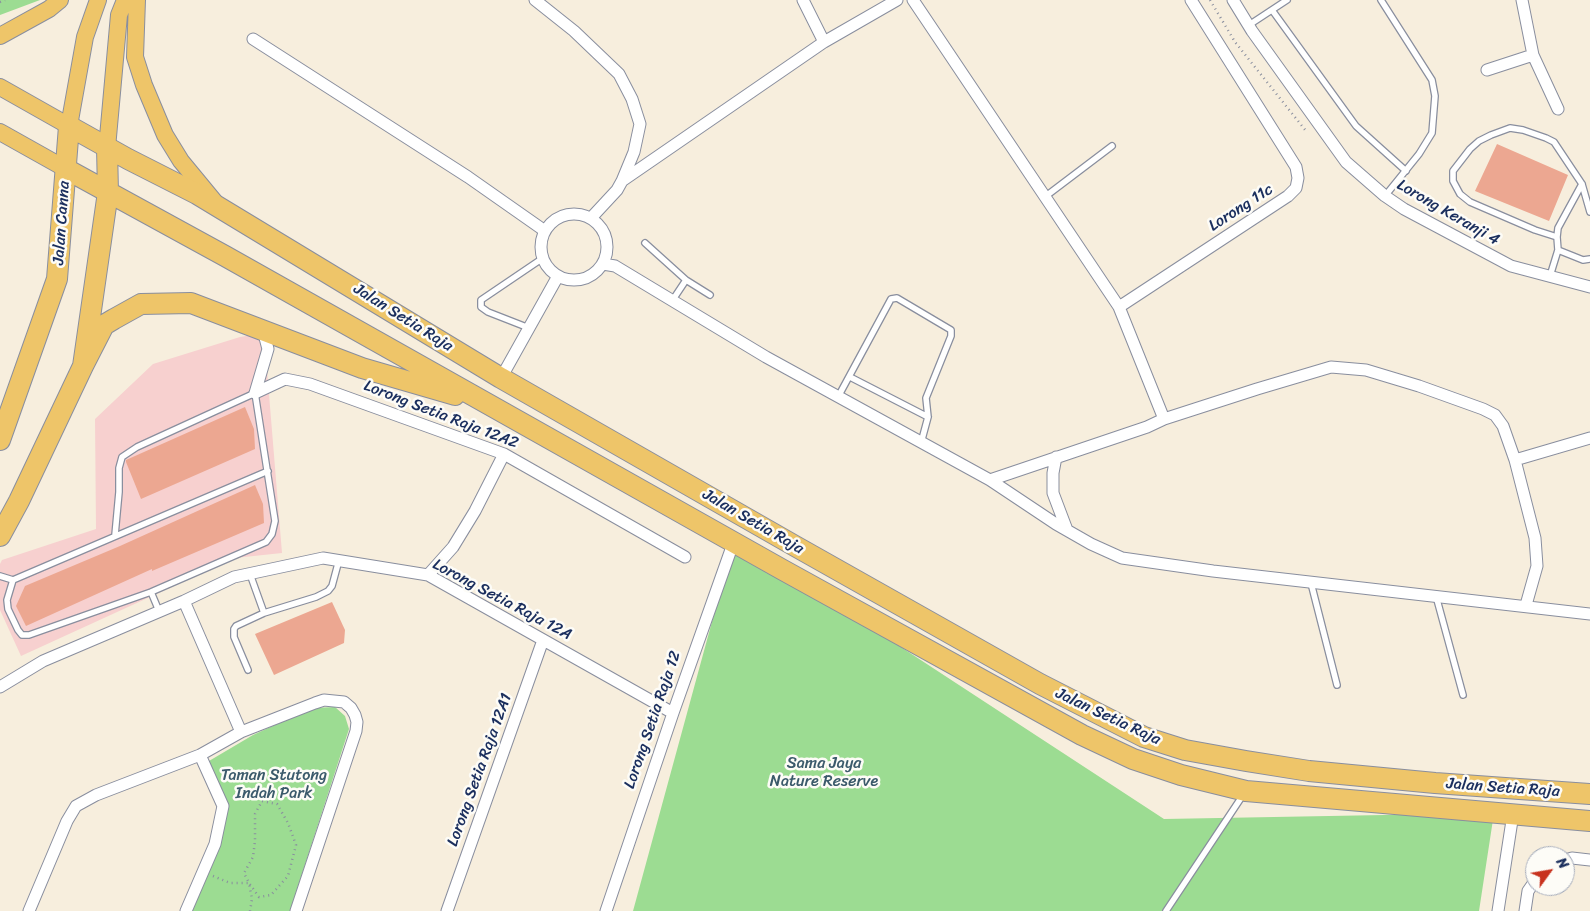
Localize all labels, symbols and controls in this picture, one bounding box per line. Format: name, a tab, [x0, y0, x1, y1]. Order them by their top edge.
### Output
street label: Lorong Keranji 4	[1393, 176, 1503, 250]
street label: Jalan Canna	[49, 180, 75, 266]
street label: Lorong 11c	[1205, 180, 1277, 236]
street label: Jalan Setia Raja	[350, 280, 456, 356]
street label: Lorong Setia Raja 12A2	[361, 377, 521, 453]
street label: Jalan Setia Raja	[699, 485, 807, 559]
street label: Lorong Setia Raja 12A	[429, 555, 575, 645]
street label: Lorong Setia Raja 12	[620, 649, 686, 791]
street label: Jalan Setia Raja	[1052, 684, 1164, 750]
street label: Lorong Setia Raja 12A1	[443, 691, 517, 849]
park label: Sama Jaya Nature Reserve	[770, 754, 878, 792]
park label: Taman Stutong Indah Park	[221, 766, 327, 804]
street label: Jalan Setia Raja	[1446, 774, 1560, 802]
north arrow	[1525, 846, 1575, 896]
text: N	[1549, 853, 1575, 874]

